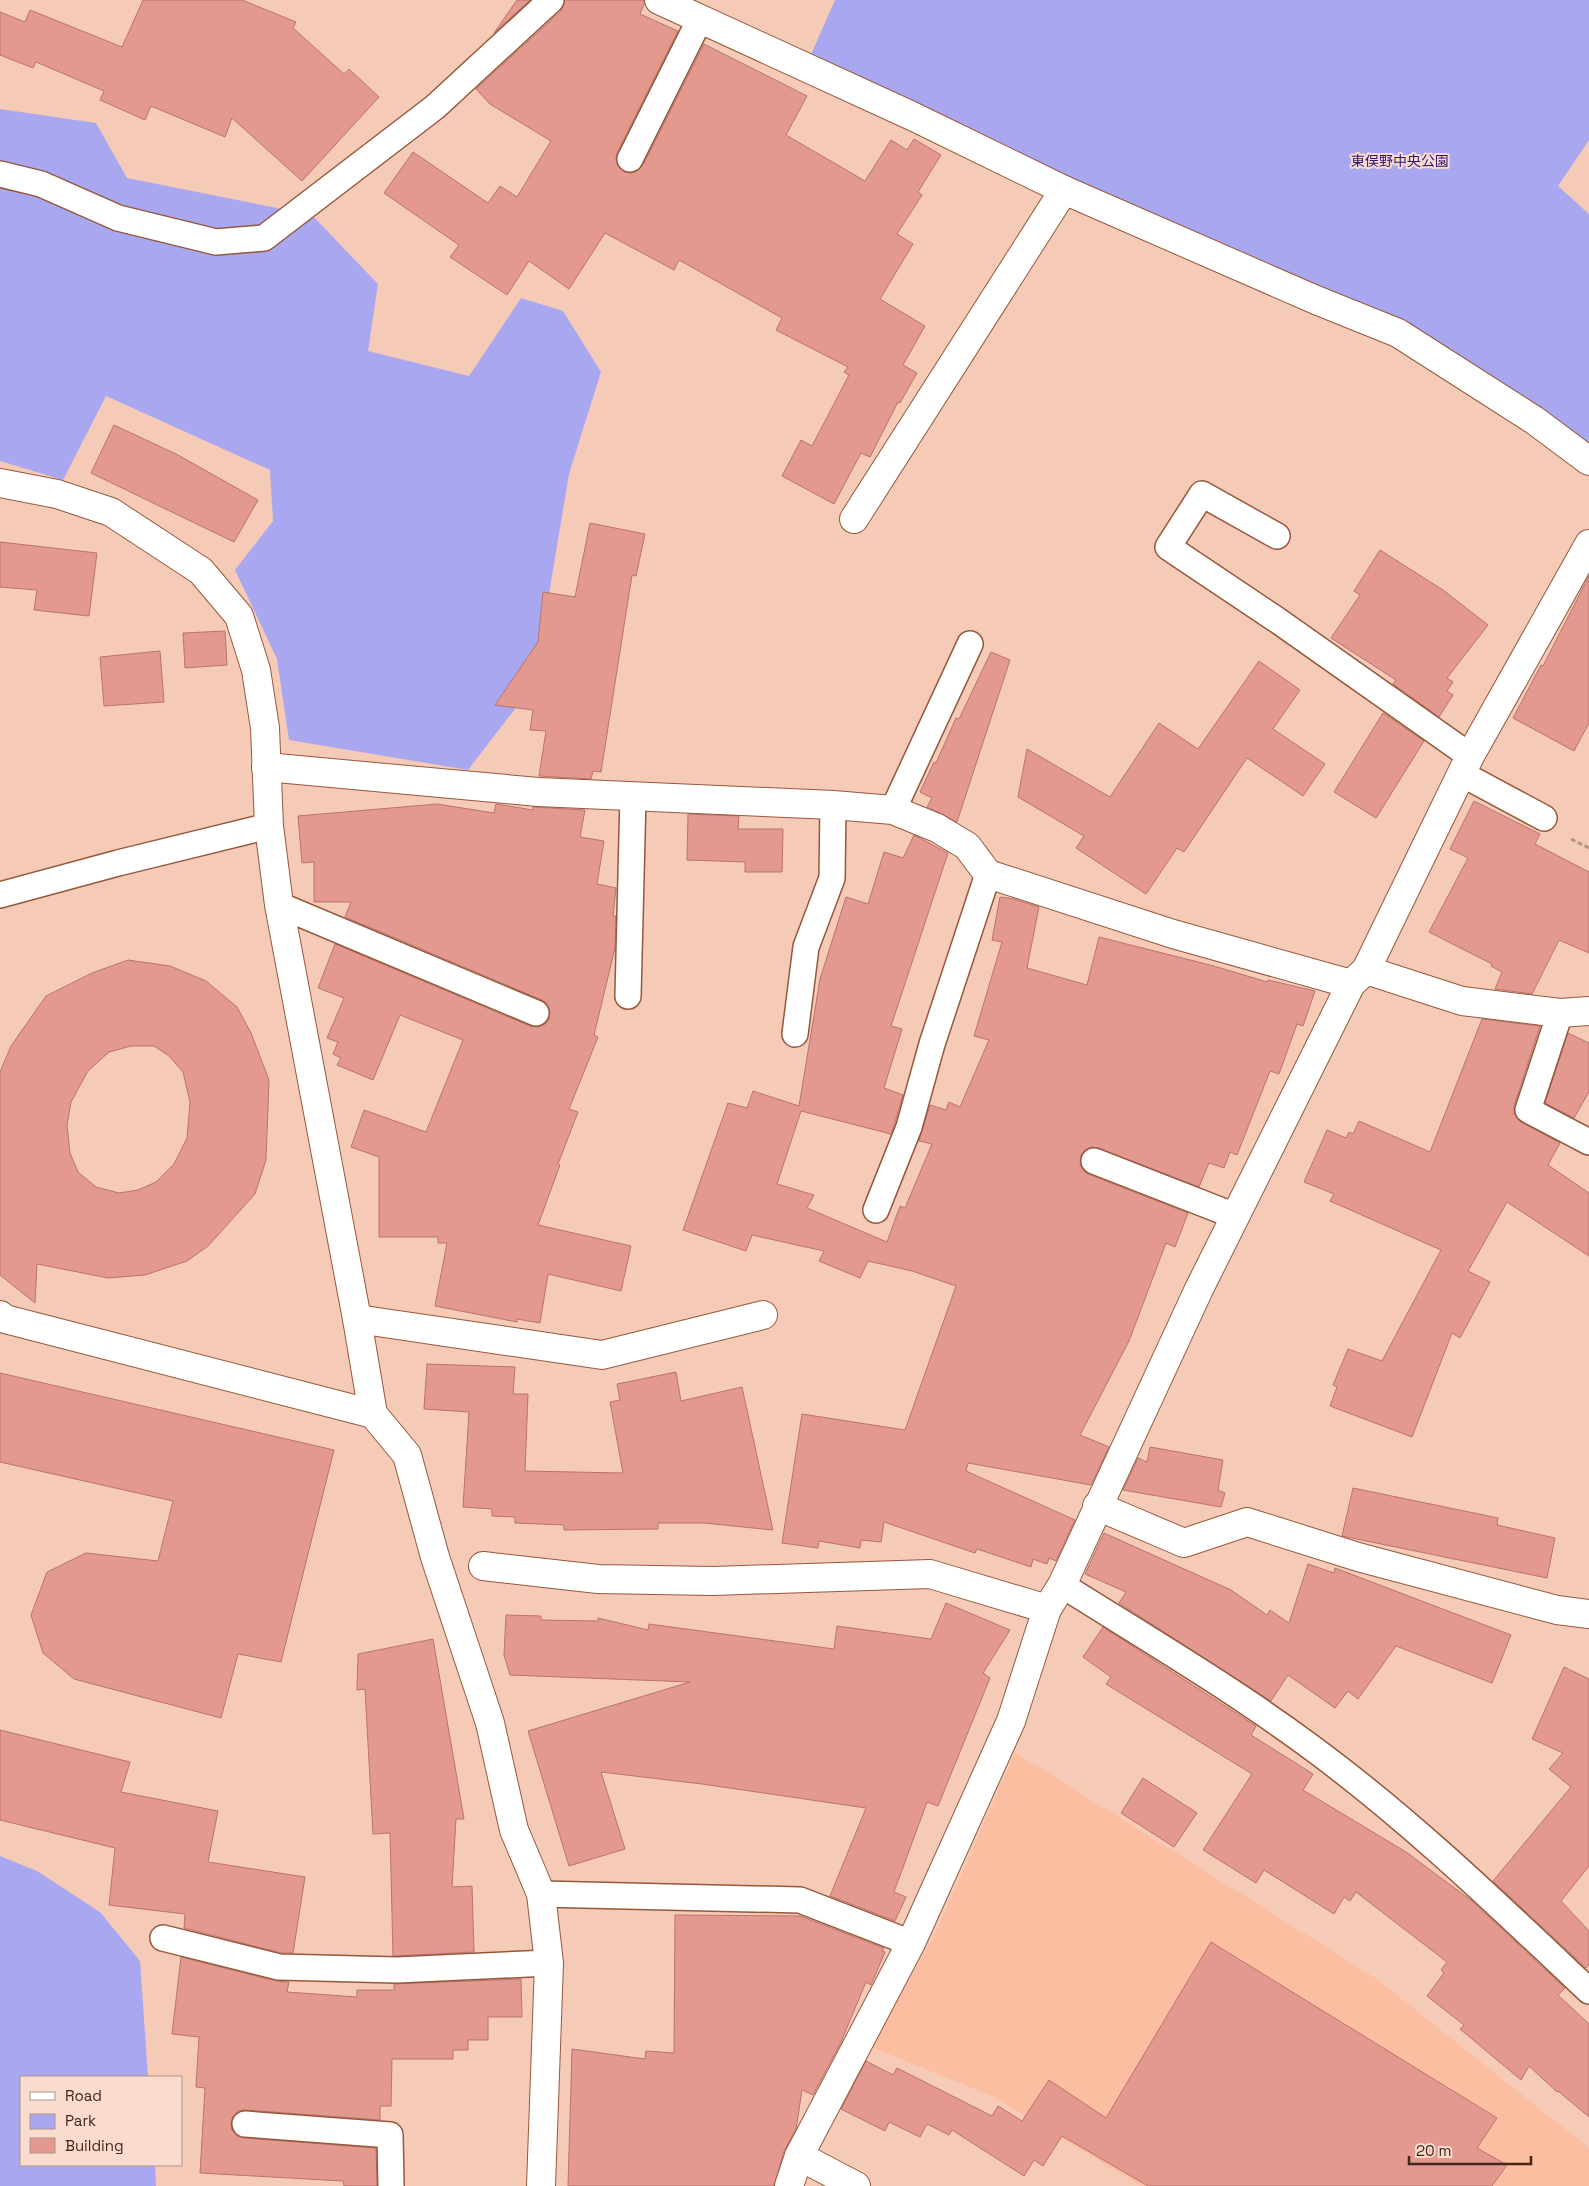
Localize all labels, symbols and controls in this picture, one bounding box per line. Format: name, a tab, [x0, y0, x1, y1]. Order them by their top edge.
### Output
park label: 東俣野中央公園	[1351, 152, 1449, 170]
legend	[20, 2076, 182, 2166]
text: Road	[65, 2086, 102, 2105]
text: Park	[65, 2111, 96, 2130]
scale bar	[1409, 2134, 1532, 2166]
text: Building	[65, 2136, 124, 2155]
text: 20 m	[1416, 2141, 1451, 2160]

